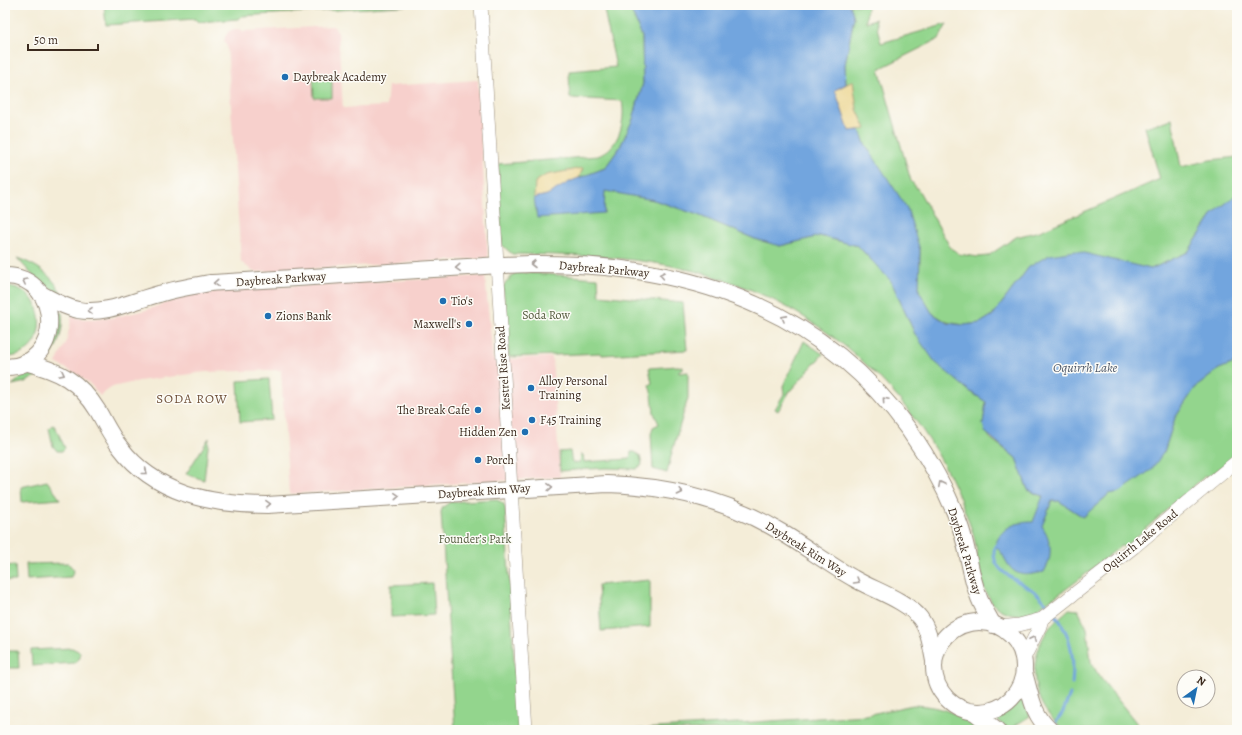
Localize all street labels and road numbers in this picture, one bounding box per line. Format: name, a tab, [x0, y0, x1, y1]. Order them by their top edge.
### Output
street label: Daybreak Parkway	[558, 257, 650, 281]
street label: Daybreak Parkway	[235, 268, 327, 290]
street label: Kestrel Rise Road	[492, 325, 514, 411]
street label: Daybreak Rim Way	[437, 480, 532, 502]
street label: Daybreak Parkway	[944, 505, 986, 597]
street label: Oquirrh Lake Road	[1099, 505, 1181, 576]
street label: Daybreak Rim Way	[762, 518, 850, 581]

